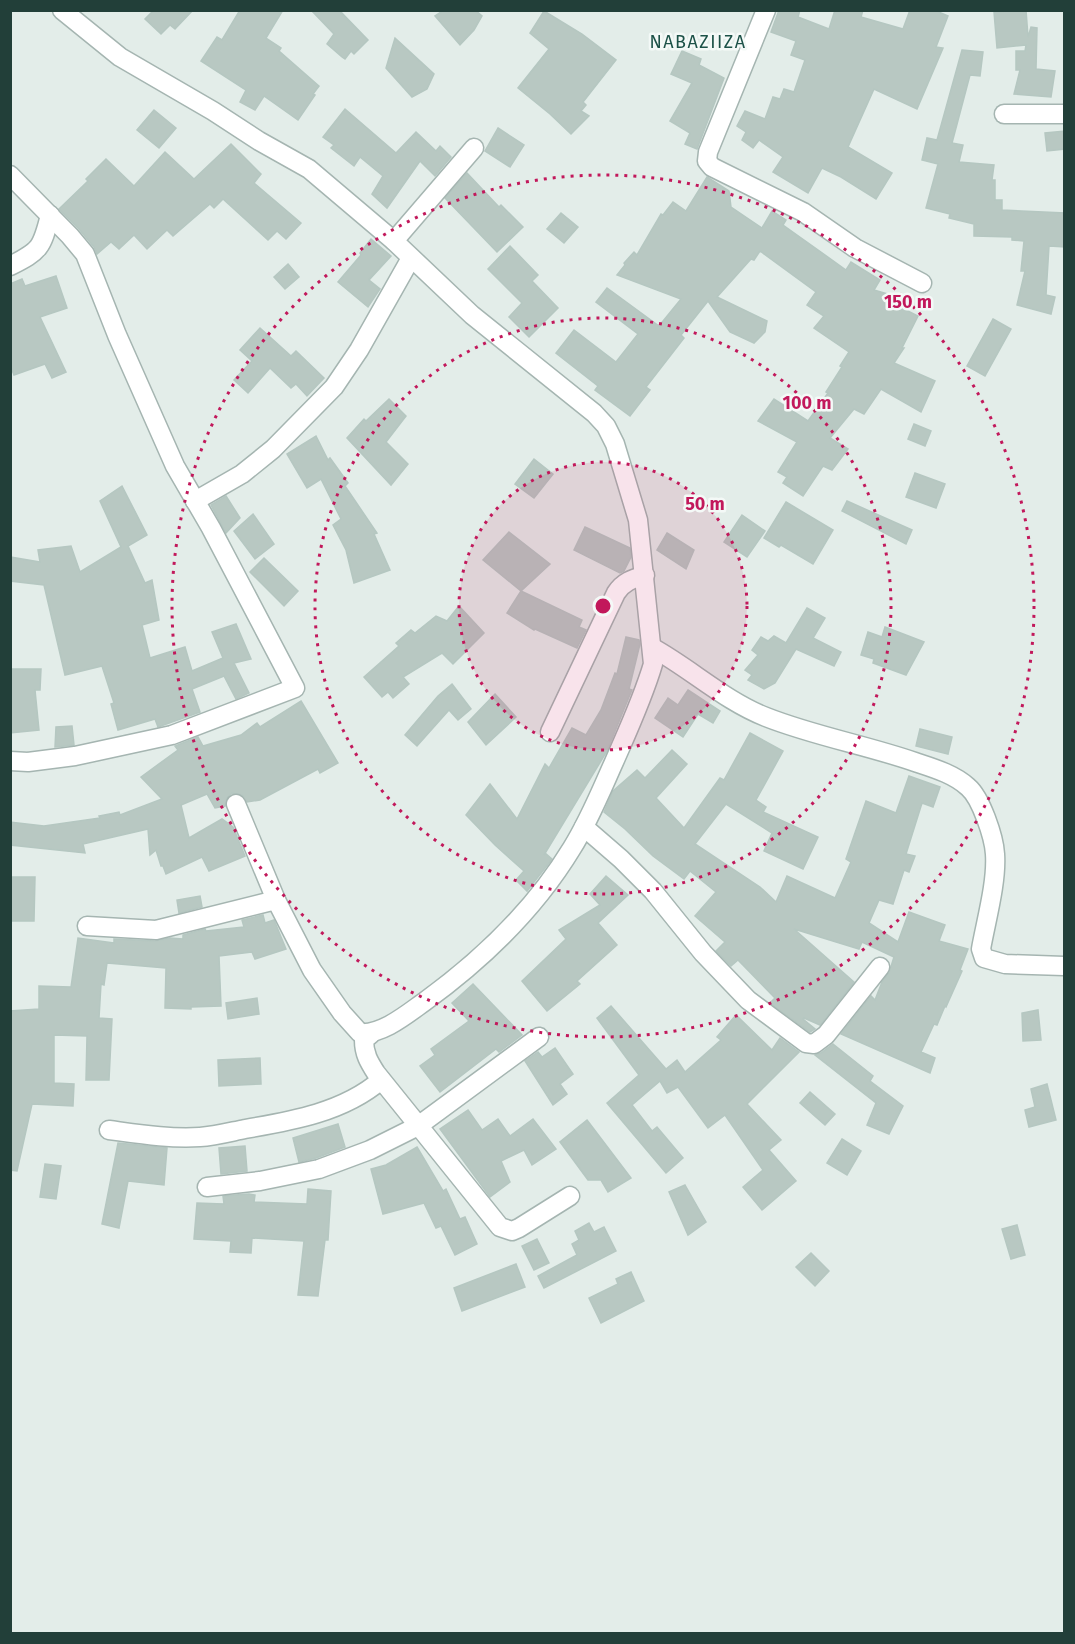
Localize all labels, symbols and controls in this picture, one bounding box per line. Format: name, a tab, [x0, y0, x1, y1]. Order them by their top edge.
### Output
district label: NABAZIIZA	[649, 31, 747, 53]
text: 150 m	[884, 291, 932, 313]
text: 100 m	[783, 392, 831, 414]
text: 50 m	[685, 493, 725, 515]
centre of rings	[593, 596, 613, 616]

